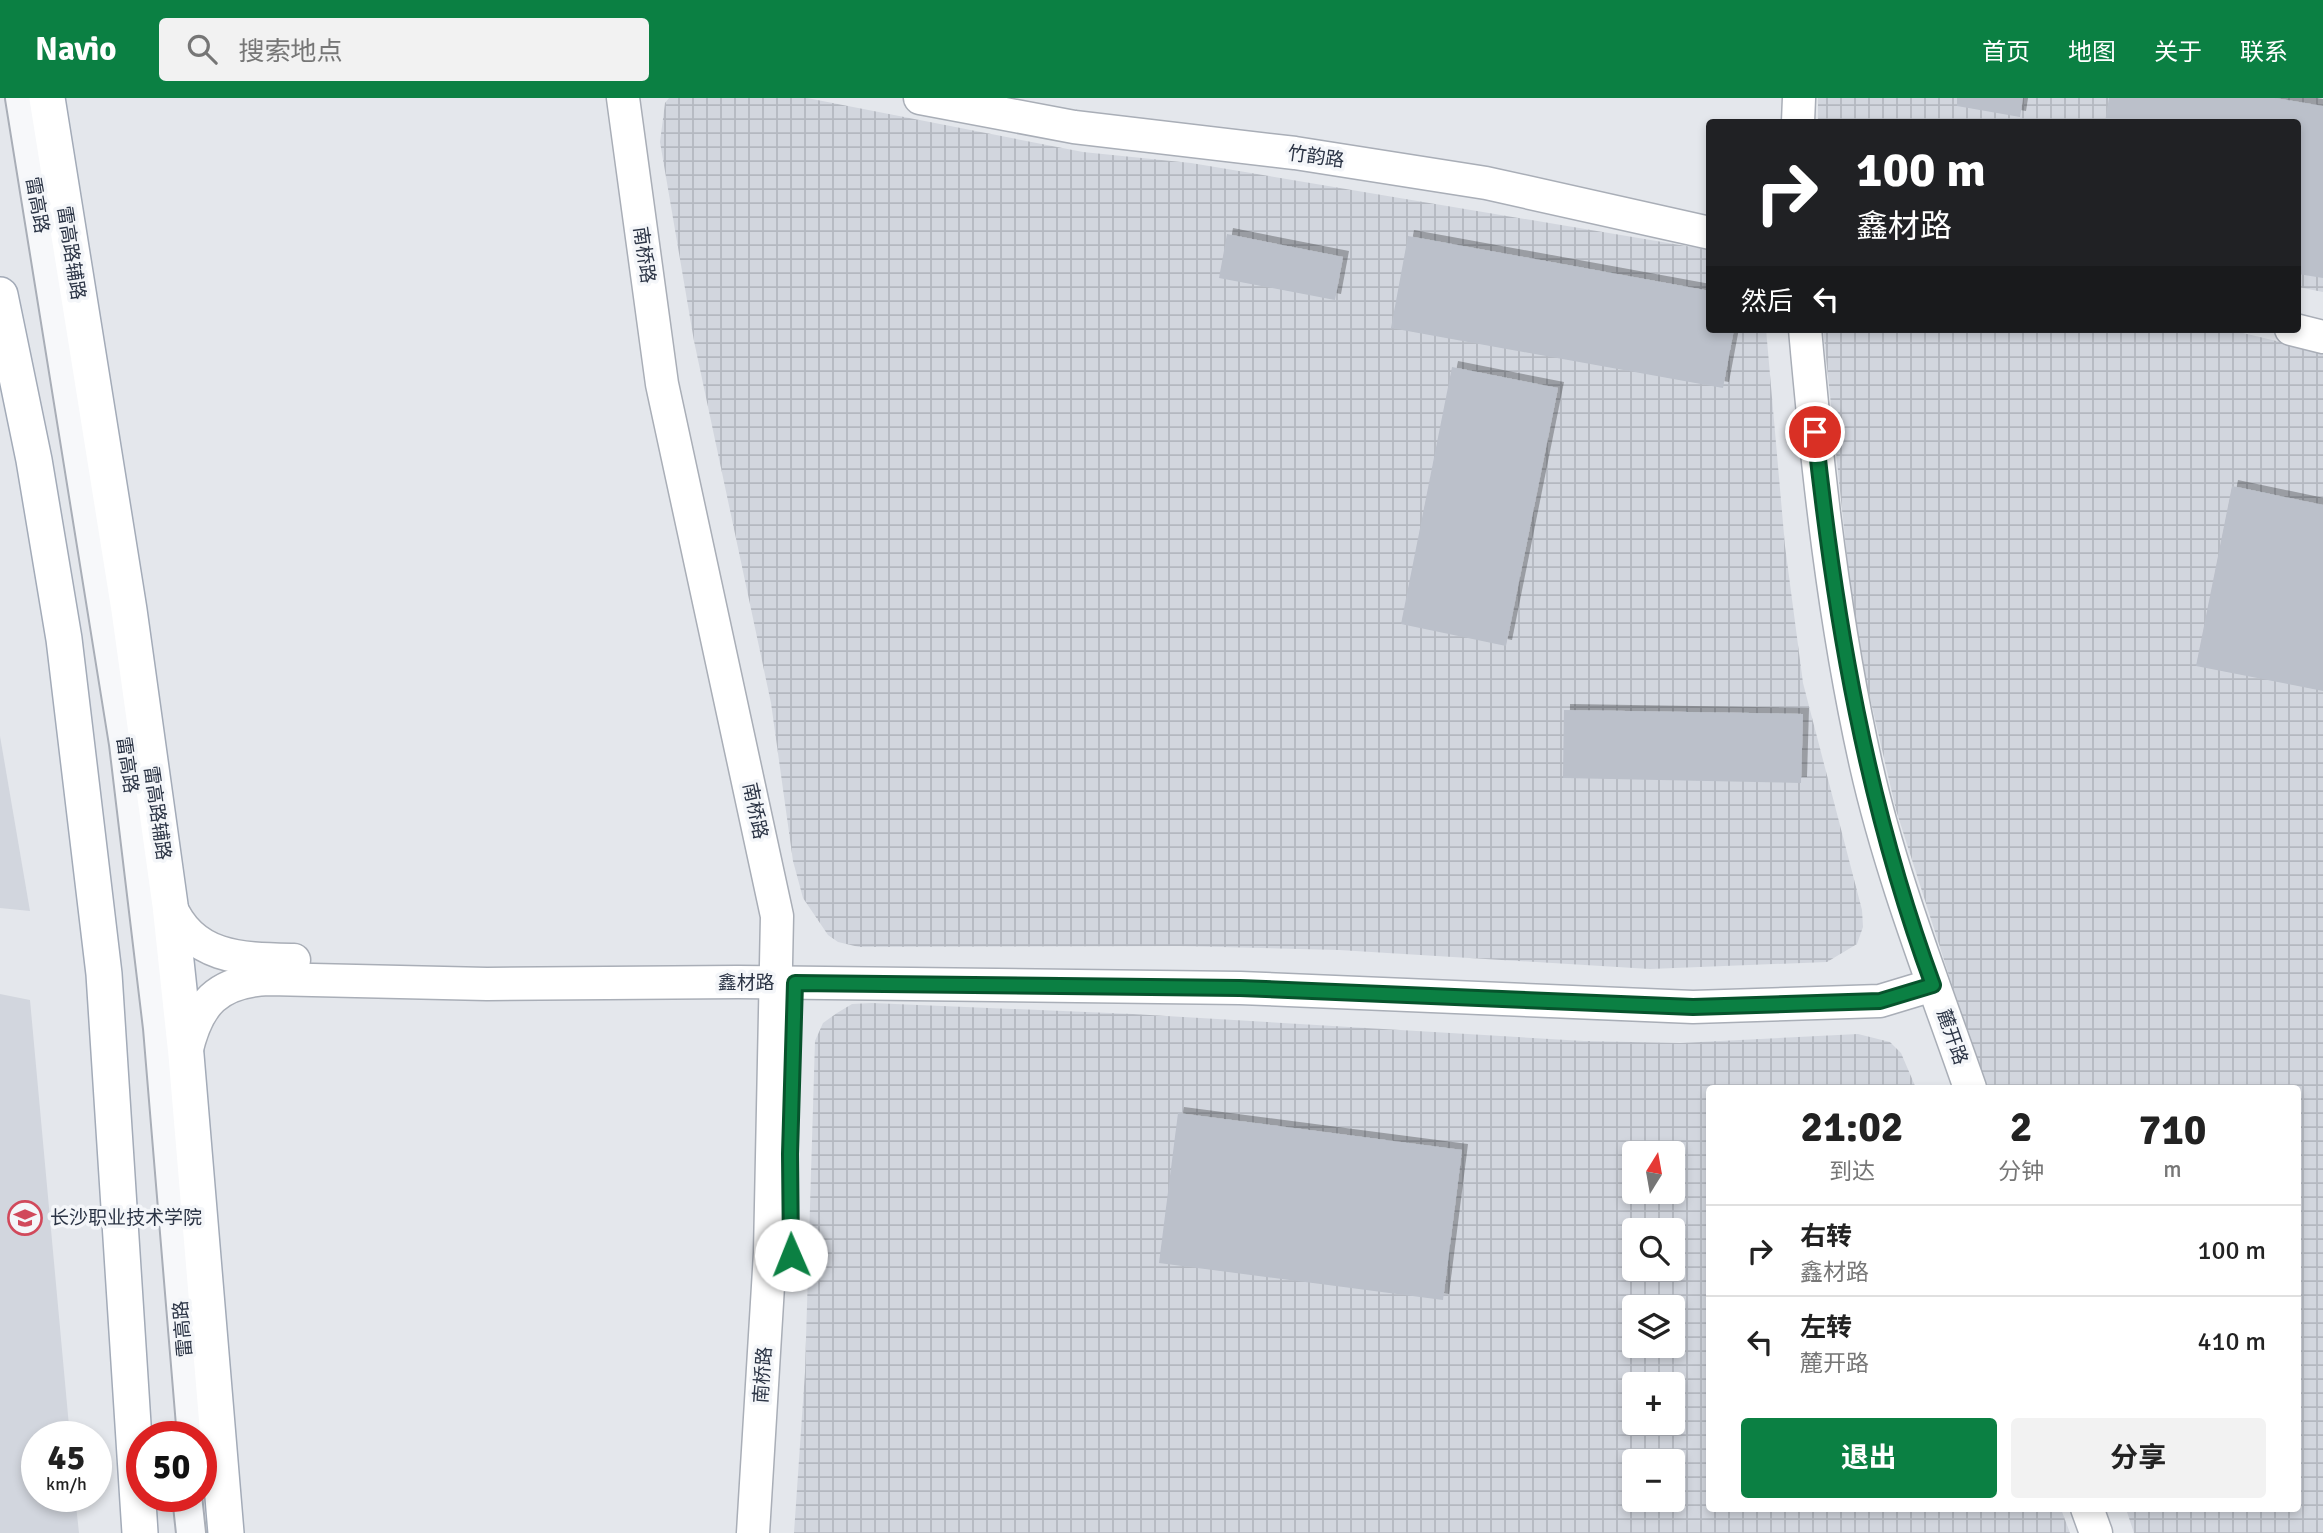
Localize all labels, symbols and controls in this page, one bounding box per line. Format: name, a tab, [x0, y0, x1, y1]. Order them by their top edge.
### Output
search box	[159, 18, 649, 81]
text: Navio	[35, 29, 117, 70]
icon: search	[183, 30, 221, 68]
text: 搜索地点	[239, 36, 343, 68]
text: 首页	[1982, 37, 2030, 67]
text: 地图	[2068, 37, 2116, 67]
text: 关于	[2154, 37, 2202, 67]
text: 联系	[2240, 37, 2288, 67]
text: 100 m	[1856, 140, 1986, 200]
street label: 竹韵路	[1286, 141, 1346, 173]
icon: right	[1741, 147, 1832, 238]
street label: 雷高路	[20, 175, 54, 235]
street label: 雷高路辅路	[52, 204, 90, 302]
text: 鑫材路	[1856, 207, 1952, 246]
street label: 南桥路	[628, 225, 660, 285]
icon: left	[1807, 280, 1845, 318]
text: 然后	[1741, 286, 1793, 318]
pin	[1785, 402, 1845, 462]
icon: arrive	[1796, 413, 1834, 451]
street label: 雷高路	[111, 735, 143, 795]
street label: 雷高路辅路	[139, 764, 175, 862]
street label: 南桥路	[737, 781, 773, 841]
street label: 鑫材路	[717, 971, 775, 995]
street label: 麓开路	[1931, 1006, 1973, 1068]
text: 21:02	[1800, 1102, 1904, 1153]
text: 2	[2010, 1102, 2032, 1153]
text: 710	[2138, 1105, 2207, 1156]
north arrow	[1622, 1141, 1685, 1204]
map controls	[1622, 1141, 1685, 1512]
text: m	[2163, 1155, 2182, 1184]
text: 到达	[1829, 1157, 1875, 1186]
text: 分钟	[1998, 1157, 2044, 1186]
school or university icon: 长沙职业技术学院	[6, 1199, 44, 1237]
place label: 长沙职业技术学院	[50, 1206, 202, 1230]
position arrow	[754, 1218, 828, 1292]
button: search	[1622, 1218, 1685, 1281]
text: 右转	[1800, 1221, 1852, 1253]
icon: right	[1741, 1232, 1779, 1270]
text: 100 m	[2197, 1235, 2266, 1267]
text: 鑫材路	[1800, 1258, 1869, 1287]
button: layers	[1622, 1295, 1685, 1358]
street label: 雷高路	[169, 1300, 197, 1358]
text: 左转	[1800, 1312, 1852, 1344]
icon: left	[1741, 1323, 1779, 1361]
text: 410 m	[2197, 1326, 2266, 1358]
street label: 南桥路	[749, 1346, 777, 1404]
text: 麓开路	[1800, 1349, 1869, 1378]
button: +	[1622, 1372, 1685, 1435]
button: 退出	[1741, 1418, 1997, 1498]
button: 分享	[2011, 1418, 2266, 1498]
speed limit sign: 50	[126, 1421, 217, 1512]
text: 45	[48, 1436, 85, 1479]
button: −	[1622, 1449, 1685, 1512]
text: km/h	[46, 1473, 87, 1495]

